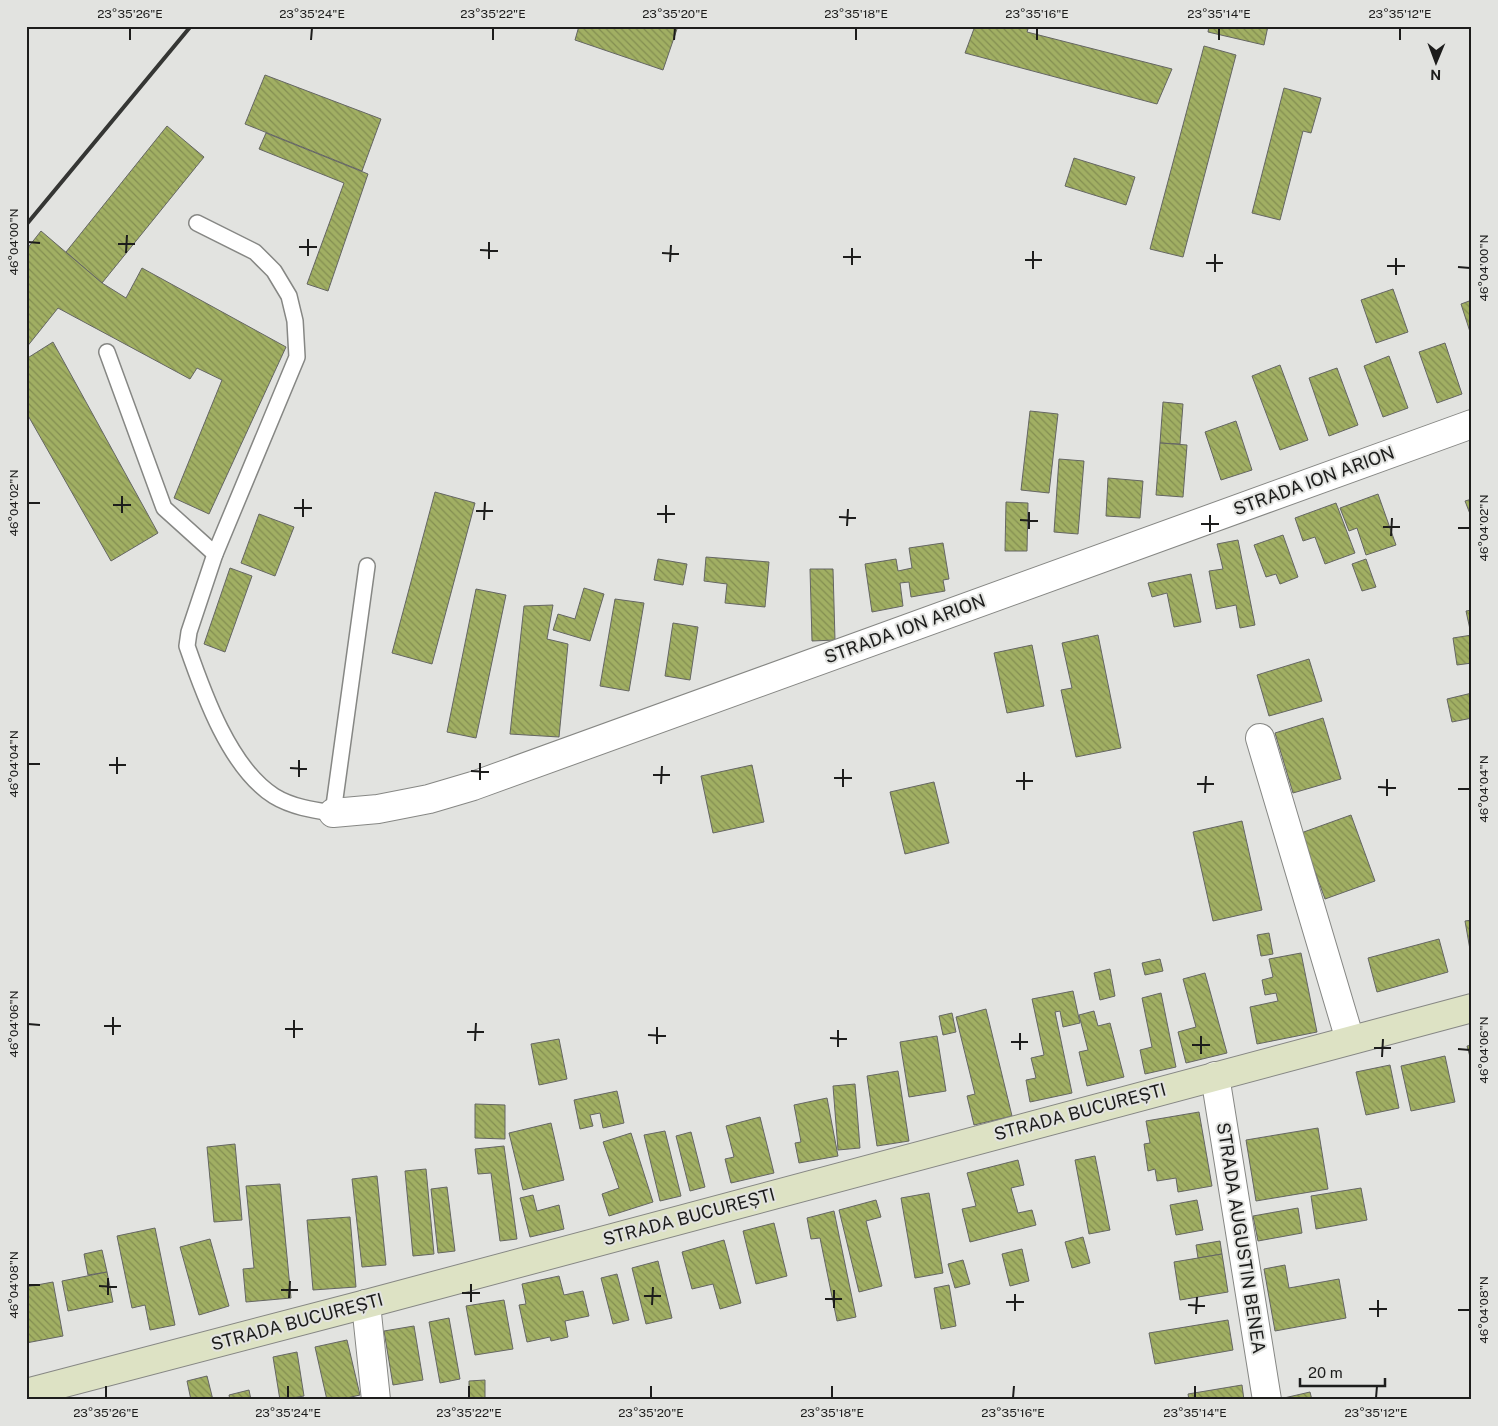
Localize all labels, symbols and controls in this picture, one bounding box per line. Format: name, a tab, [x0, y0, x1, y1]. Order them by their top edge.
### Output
text: 23°35'26"E	[97, 7, 163, 21]
text: 23°35'24"E	[279, 7, 345, 21]
text: 23°35'22"E	[460, 7, 526, 21]
text: 23°35'20"E	[642, 7, 708, 21]
text: 23°35'18"E	[824, 7, 888, 21]
text: 23°35'16"E	[1005, 7, 1069, 21]
text: 23°35'14"E	[1187, 7, 1251, 21]
text: 23°35'12"E	[1368, 7, 1432, 21]
north arrow	[1410, 38, 1460, 88]
text: N	[1430, 67, 1441, 83]
text: 46°04'00"N	[7, 208, 21, 276]
text: 46°04'00"N	[1477, 234, 1491, 302]
street label: STRADA ION ARION	[1231, 442, 1397, 519]
text: 46°04'02"N	[7, 469, 21, 537]
text: 46°04'02"N	[1477, 494, 1491, 562]
street label: STRADA ION ARION	[822, 590, 988, 667]
text: 46°04'04"N	[7, 730, 21, 798]
text: 46°04'04"N	[1477, 755, 1491, 823]
text: 46°04'06"N	[7, 990, 21, 1058]
text: 46°04'06"N	[1477, 1016, 1491, 1084]
street label: STRADA BUCUREȘTI	[992, 1078, 1168, 1145]
street label: STRADA AUGUSTIN BENEA	[1213, 1121, 1270, 1355]
street label: STRADA BUCUREȘTI	[601, 1183, 777, 1250]
text: 46°04'08"N	[7, 1251, 21, 1319]
text: 46°04'08"N	[1477, 1276, 1491, 1344]
street label: STRADA BUCUREȘTI	[209, 1288, 385, 1355]
scale bar	[1300, 1356, 1386, 1388]
text: 20 m	[1308, 1364, 1343, 1381]
text: 23°35'26"E	[73, 1406, 139, 1420]
text: 23°35'24"E	[255, 1406, 321, 1420]
text: 23°35'22"E	[436, 1406, 502, 1420]
text: 23°35'20"E	[618, 1406, 684, 1420]
text: 23°35'18"E	[800, 1406, 864, 1420]
text: 23°35'16"E	[981, 1406, 1045, 1420]
text: 23°35'14"E	[1163, 1406, 1227, 1420]
text: 23°35'12"E	[1344, 1406, 1408, 1420]

